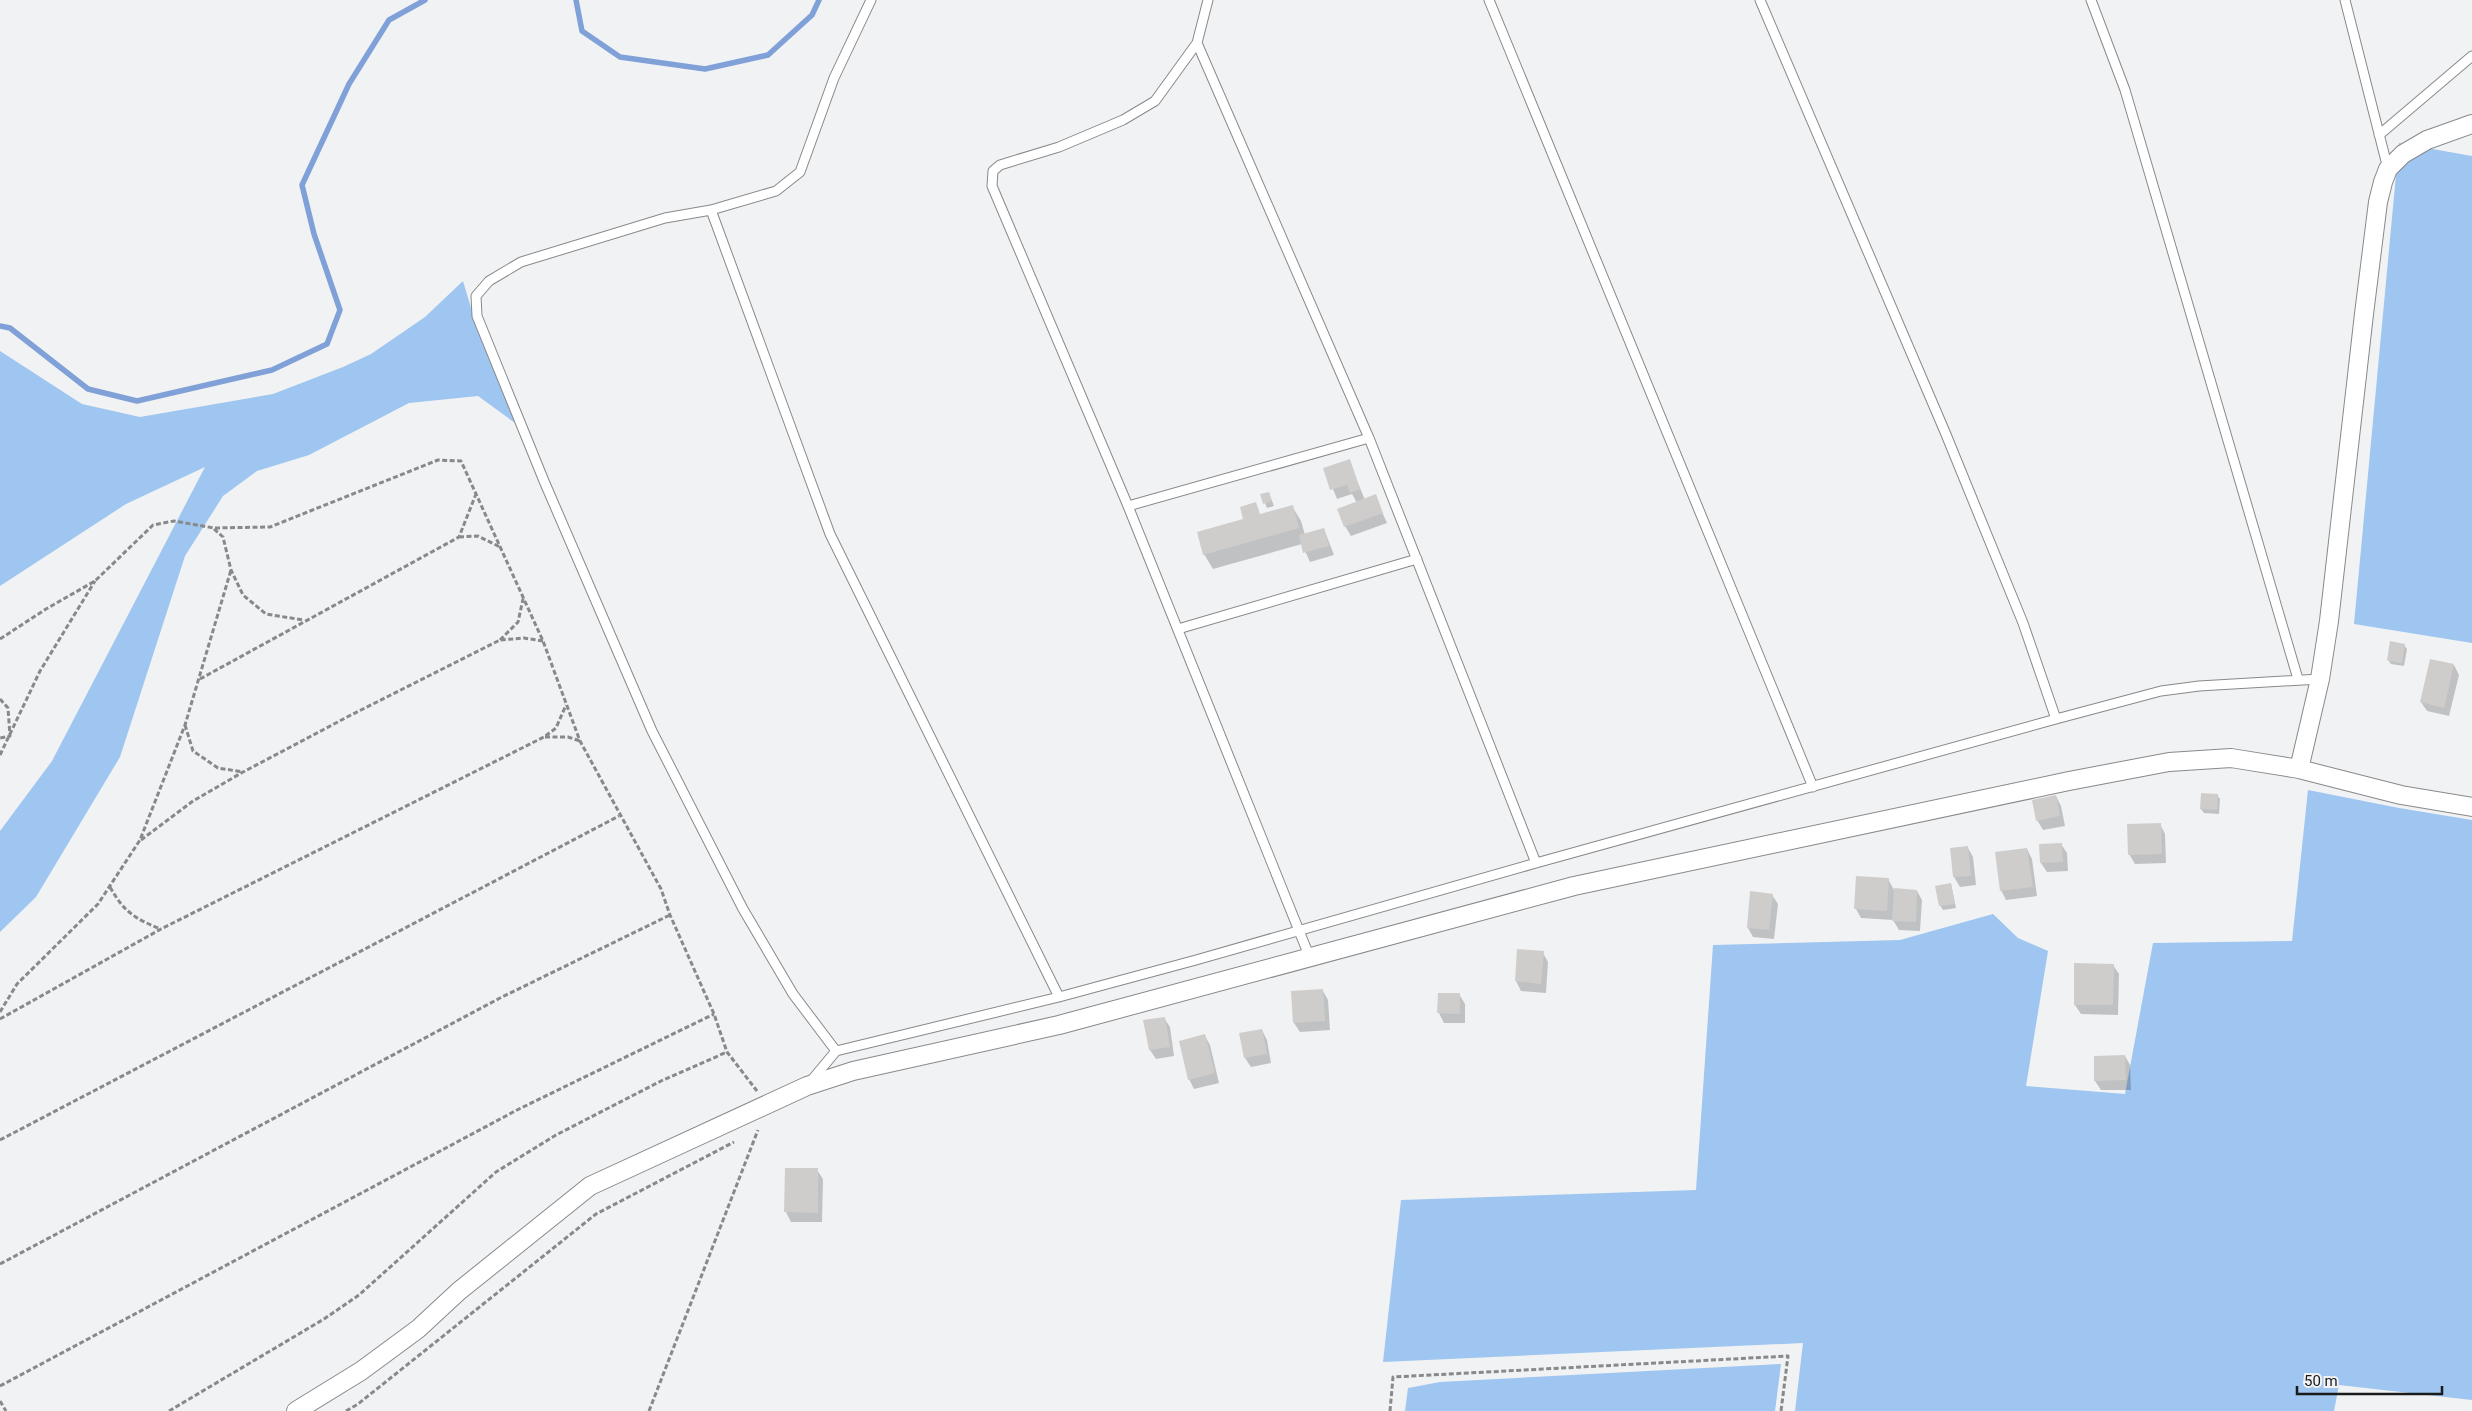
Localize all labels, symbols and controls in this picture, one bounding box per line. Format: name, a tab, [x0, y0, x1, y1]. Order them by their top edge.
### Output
scale bar	[2297, 1364, 2442, 1396]
text: 50 m	[2304, 1372, 2338, 1390]

